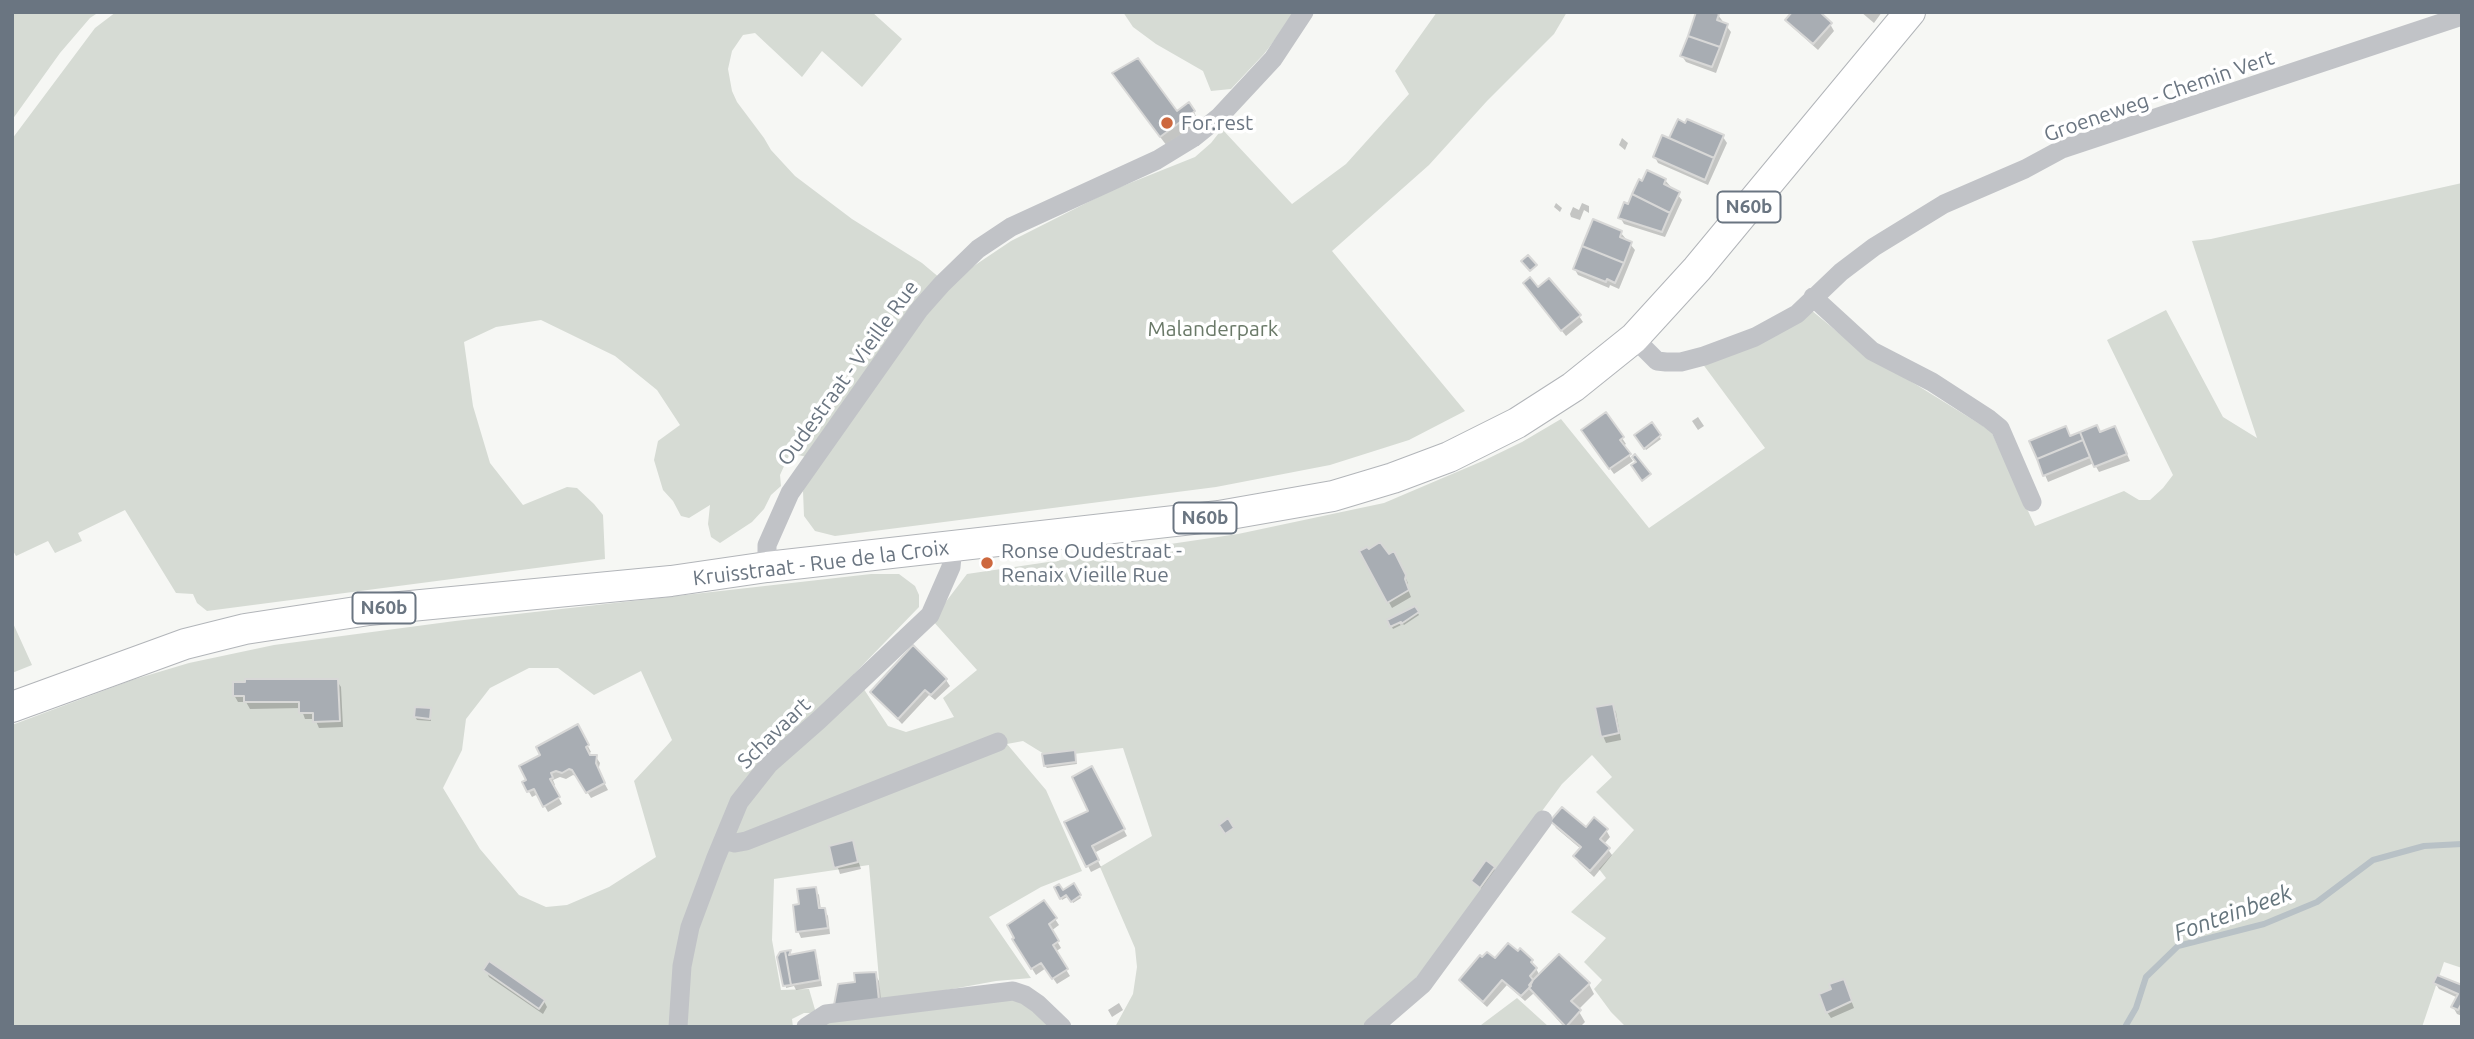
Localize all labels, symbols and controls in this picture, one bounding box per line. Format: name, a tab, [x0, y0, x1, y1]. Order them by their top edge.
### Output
street label: Groeneweg - Chemin Vert	[2041, 45, 2277, 147]
place label: For.rest	[1181, 110, 1253, 136]
marker: For.rest	[1159, 115, 1175, 131]
road number: N60b	[1718, 192, 1780, 223]
street label: Oudestraat - Vieille Rue	[772, 275, 924, 471]
park label: Malanderpark	[1148, 316, 1278, 342]
road number: N60b	[1174, 503, 1236, 534]
street label: Kruisstraat - Rue de la Croix	[691, 535, 951, 591]
place label: Ronse Oudestraat - Renaix Vieille Rue	[1001, 538, 1182, 588]
marker: Ronse Oudestraat - Renaix Vieille Rue	[979, 555, 995, 571]
road number: N60b	[352, 593, 416, 624]
street label: Schavaart	[732, 692, 816, 774]
water label: Fonteinbeek	[2170, 879, 2296, 947]

